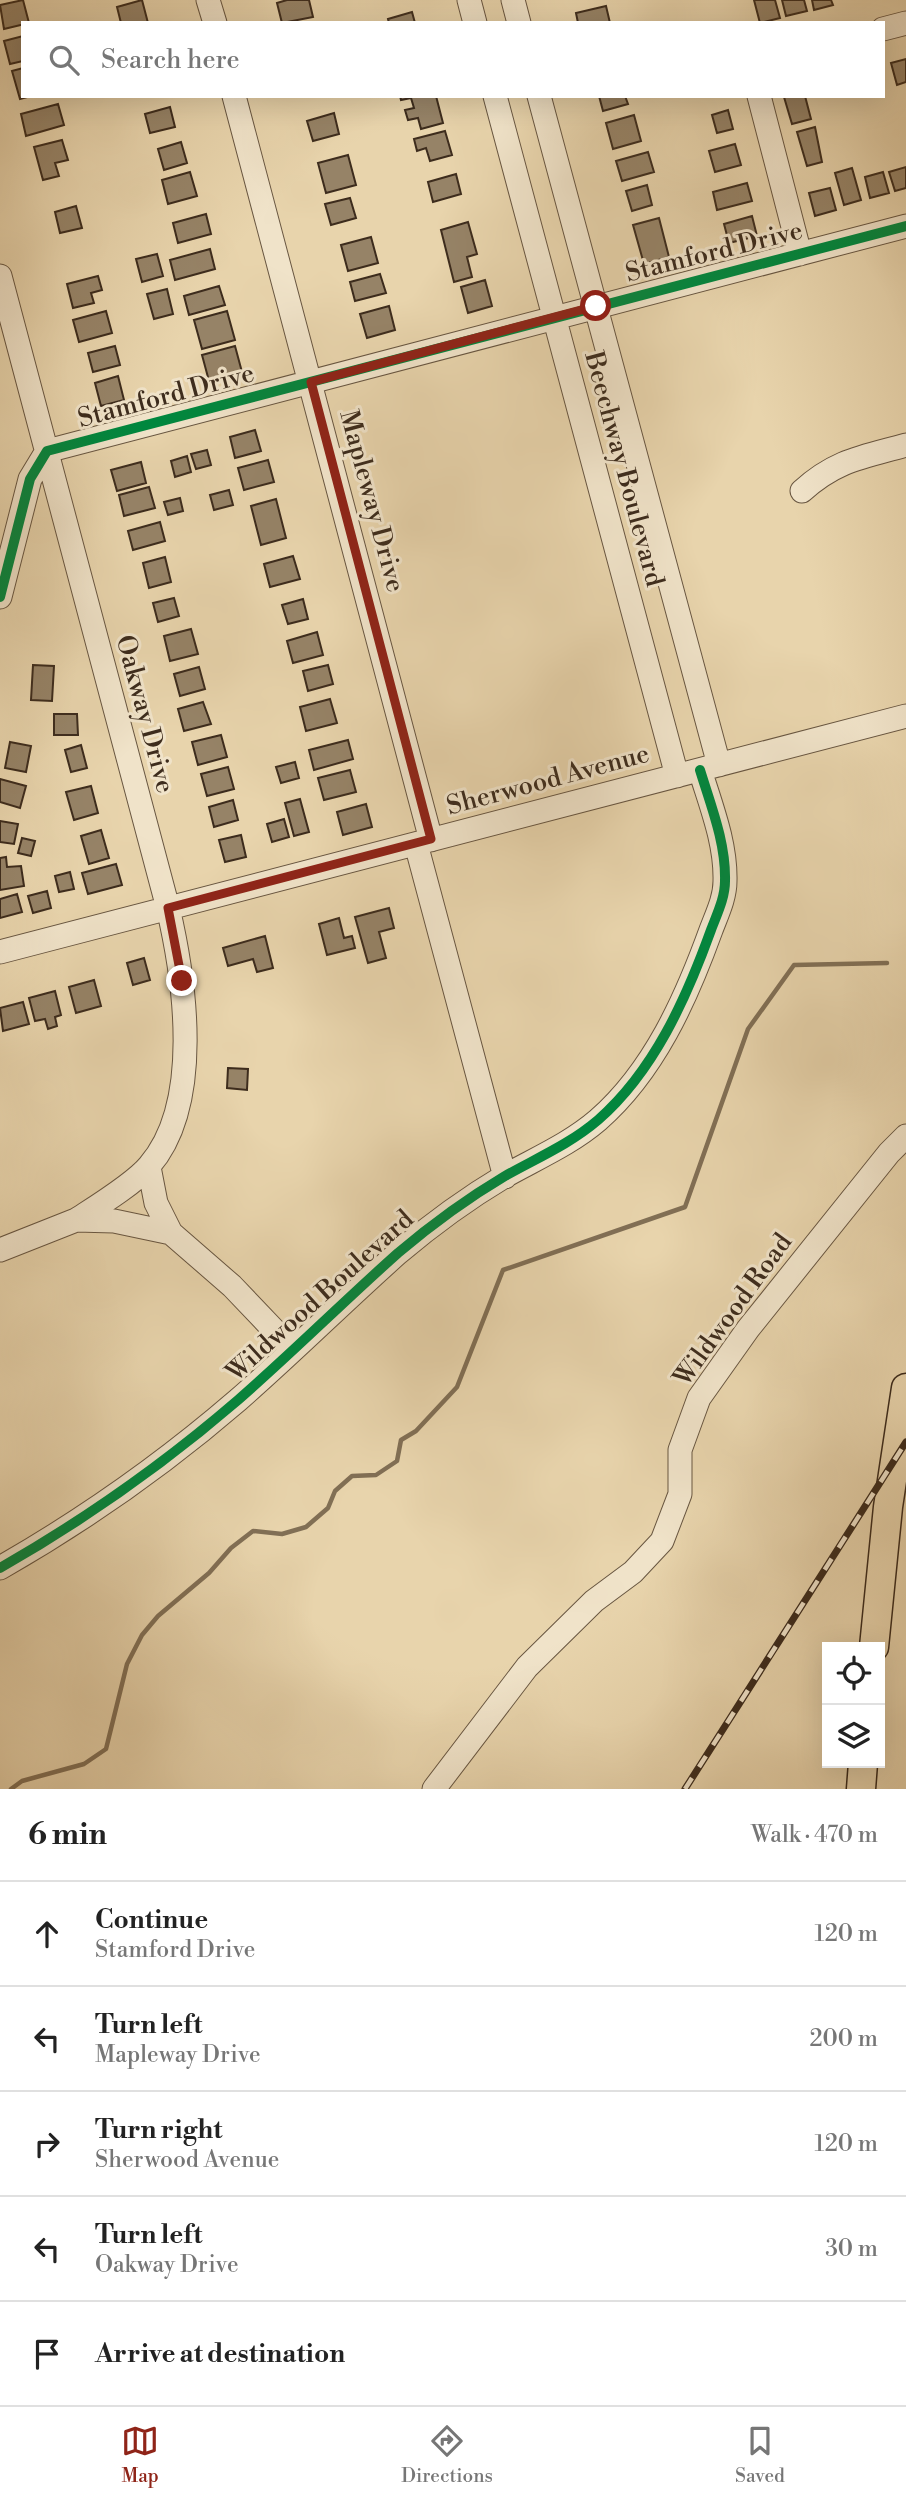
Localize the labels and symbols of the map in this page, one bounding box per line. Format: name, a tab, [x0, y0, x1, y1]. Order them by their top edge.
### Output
street label: Stamford Drive	[622, 215, 806, 289]
route start	[580, 290, 611, 321]
street label: Beechway Boulevard	[577, 347, 671, 590]
street label: Stamford Drive	[74, 357, 258, 435]
street label: Mapleway Drive	[332, 406, 412, 596]
street label: Oakway Drive	[109, 631, 181, 797]
street label: Sherwood Avenue	[443, 738, 653, 822]
route end	[166, 965, 197, 996]
street label: Wildwood Boulevard	[219, 1203, 421, 1389]
street label: Wildwood Road	[666, 1227, 799, 1394]

